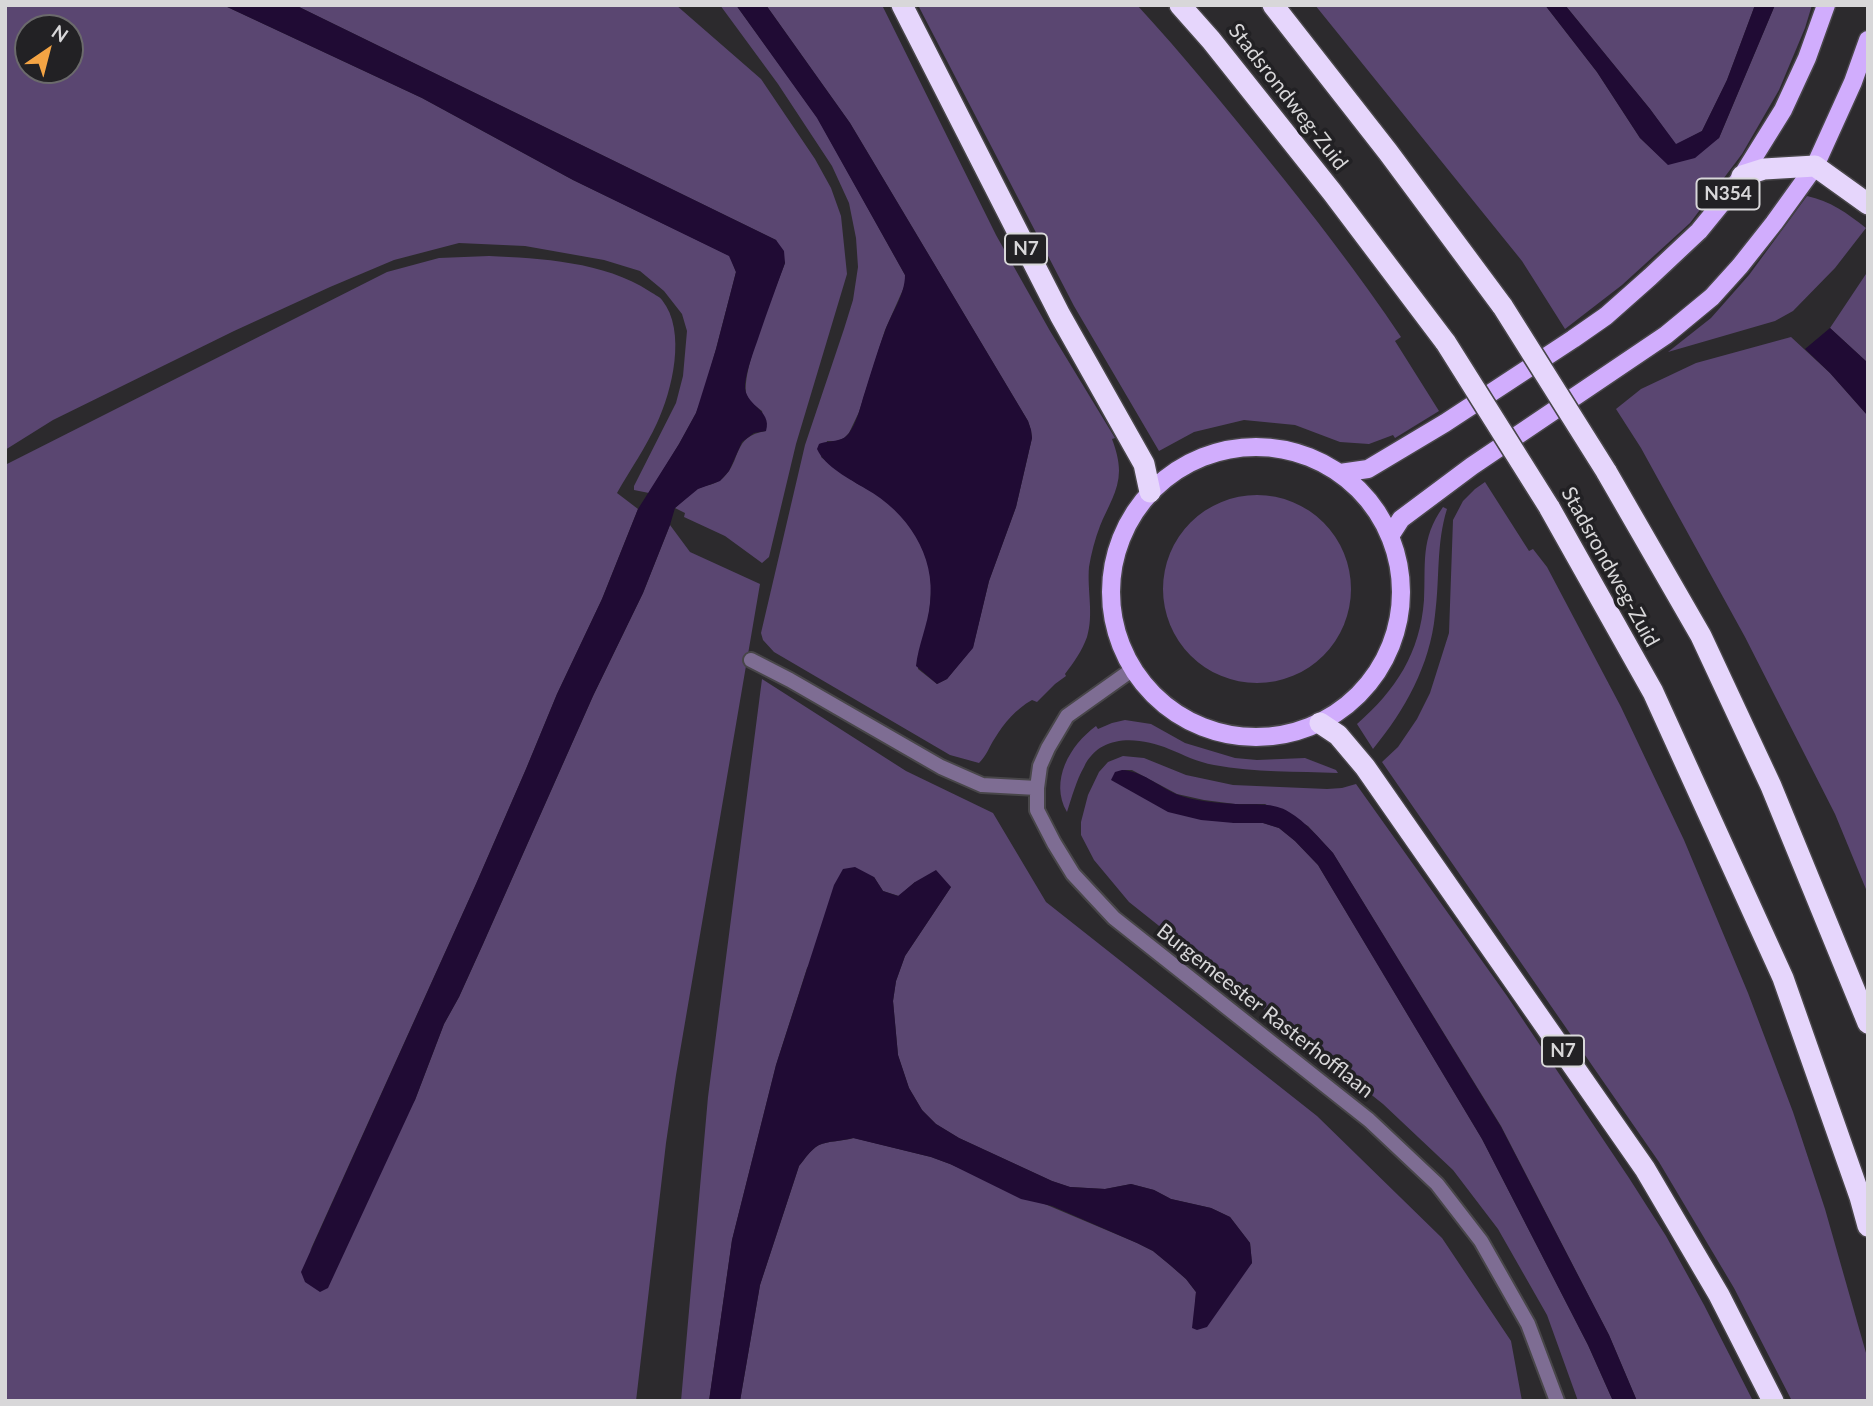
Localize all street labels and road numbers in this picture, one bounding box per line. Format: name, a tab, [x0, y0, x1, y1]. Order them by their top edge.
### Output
street label: Stadsrondweg-Zuid	[1223, 19, 1353, 175]
road number: N354	[1696, 178, 1760, 210]
road number: N7	[1005, 233, 1047, 264]
street label: Stadsrondweg-Zuid	[1556, 483, 1664, 651]
street label: Burgemeester Rasterhofflaan	[1152, 919, 1378, 1103]
road number: N7	[1542, 1036, 1584, 1066]

